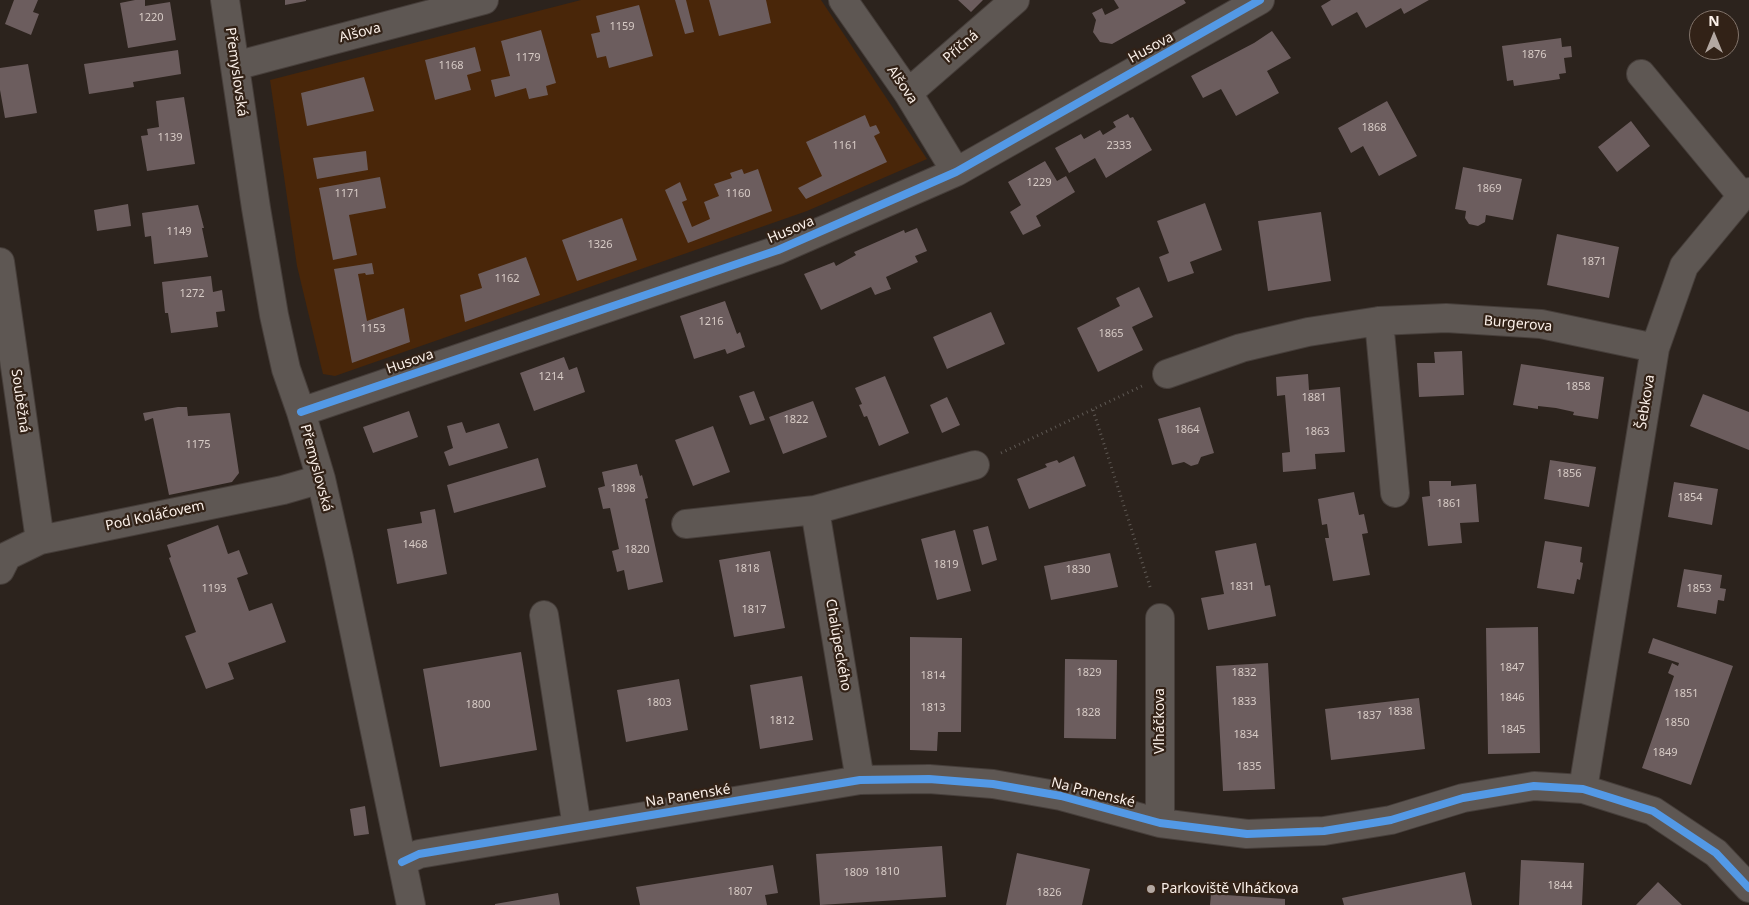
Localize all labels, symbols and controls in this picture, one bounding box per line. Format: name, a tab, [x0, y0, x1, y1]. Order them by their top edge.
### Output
north arrow	[1689, 10, 1739, 60]
house number: 1220	[138, 11, 164, 25]
text: N	[1708, 11, 1720, 30]
street label: Alšova	[337, 19, 383, 47]
house number: 1159	[609, 20, 635, 34]
street label: Přemyslovská	[221, 26, 251, 118]
street label: Příčná	[940, 27, 982, 67]
street label: Husova	[1126, 29, 1176, 67]
house number: 1876	[1521, 48, 1547, 62]
house number: 1179	[515, 51, 541, 65]
house number: 1168	[438, 59, 464, 73]
street label: Alšova	[883, 63, 921, 107]
house number: 1868	[1361, 121, 1387, 135]
house number: 1139	[157, 131, 183, 145]
house number: 1161	[832, 139, 858, 153]
house number: 2333	[1106, 139, 1132, 153]
house number: 1229	[1026, 176, 1052, 190]
house number: 1869	[1476, 182, 1502, 196]
house number: 1171	[334, 187, 360, 201]
house number: 1160	[725, 187, 751, 201]
street label: Husova	[765, 213, 817, 247]
house number: 1149	[166, 225, 192, 239]
house number: 1326	[587, 238, 613, 252]
house number: 1871	[1581, 255, 1607, 269]
house number: 1162	[494, 272, 520, 286]
house number: 1272	[179, 287, 205, 301]
street label: Burgerova	[1483, 313, 1553, 335]
house number: 1216	[698, 315, 724, 329]
house number: 1153	[360, 322, 386, 336]
house number: 1865	[1098, 327, 1124, 341]
street label: Husova	[384, 346, 436, 378]
street label: Souběžná	[7, 368, 33, 434]
house number: 1214	[538, 370, 564, 384]
street label: Šebkova	[1633, 374, 1659, 430]
house number: 1858	[1565, 380, 1591, 394]
house number: 1881	[1301, 391, 1327, 405]
house number: 1822	[783, 413, 809, 427]
street label: Přemyslovská	[296, 422, 336, 514]
house number: 1864	[1174, 423, 1200, 437]
house number: 1863	[1304, 425, 1330, 439]
house number: 1175	[185, 438, 211, 452]
house number: 1856	[1556, 467, 1582, 481]
house number: 1898	[610, 482, 636, 496]
house number: 1854	[1677, 491, 1703, 505]
street label: Pod Koláčovem	[104, 497, 206, 535]
house number: 1861	[1436, 497, 1462, 511]
house number: 1468	[402, 538, 428, 552]
house number: 1820	[624, 543, 650, 557]
house number: 1819	[933, 558, 959, 572]
house number: 1818	[734, 562, 760, 576]
house number: 1830	[1065, 563, 1091, 577]
house number: 1831	[1229, 580, 1255, 594]
house number: 1193	[201, 582, 227, 596]
house number: 1853	[1686, 582, 1712, 596]
street label: Chalúpeckého	[822, 598, 854, 692]
house number: 1817	[741, 603, 767, 617]
house number: 1847	[1499, 661, 1525, 675]
house number: 1829	[1076, 666, 1102, 680]
house number: 1832	[1231, 666, 1257, 680]
house number: 1814	[920, 669, 946, 683]
house number: 1851	[1673, 687, 1699, 701]
street label: Vlháčkova	[1152, 688, 1168, 754]
house number: 1846	[1499, 691, 1525, 705]
house number: 1833	[1231, 695, 1257, 709]
house number: 1803	[646, 696, 672, 710]
house number: 1800	[465, 698, 491, 712]
house number: 1813	[920, 701, 946, 715]
house number: 1838	[1387, 705, 1413, 719]
house number: 1828	[1075, 706, 1101, 720]
house number: 1837	[1356, 709, 1382, 723]
house number: 1812	[769, 714, 795, 728]
house number: 1850	[1664, 716, 1690, 730]
house number: 1845	[1500, 723, 1526, 737]
house number: 1834	[1233, 728, 1259, 742]
house number: 1849	[1652, 746, 1678, 760]
house number: 1835	[1236, 760, 1262, 774]
street label: Na Panenské	[1049, 774, 1137, 812]
street label: Na Panenské	[644, 781, 732, 811]
house number: 1810	[874, 865, 900, 879]
house number: 1809	[843, 866, 869, 880]
house number: 1844	[1547, 879, 1573, 893]
place label: Parkoviště Vlháčkova	[1161, 881, 1299, 897]
marker: Parkoviště Vlháčkova	[1145, 883, 1157, 895]
house number: 1807	[727, 885, 753, 899]
house number: 1826	[1036, 886, 1062, 900]

